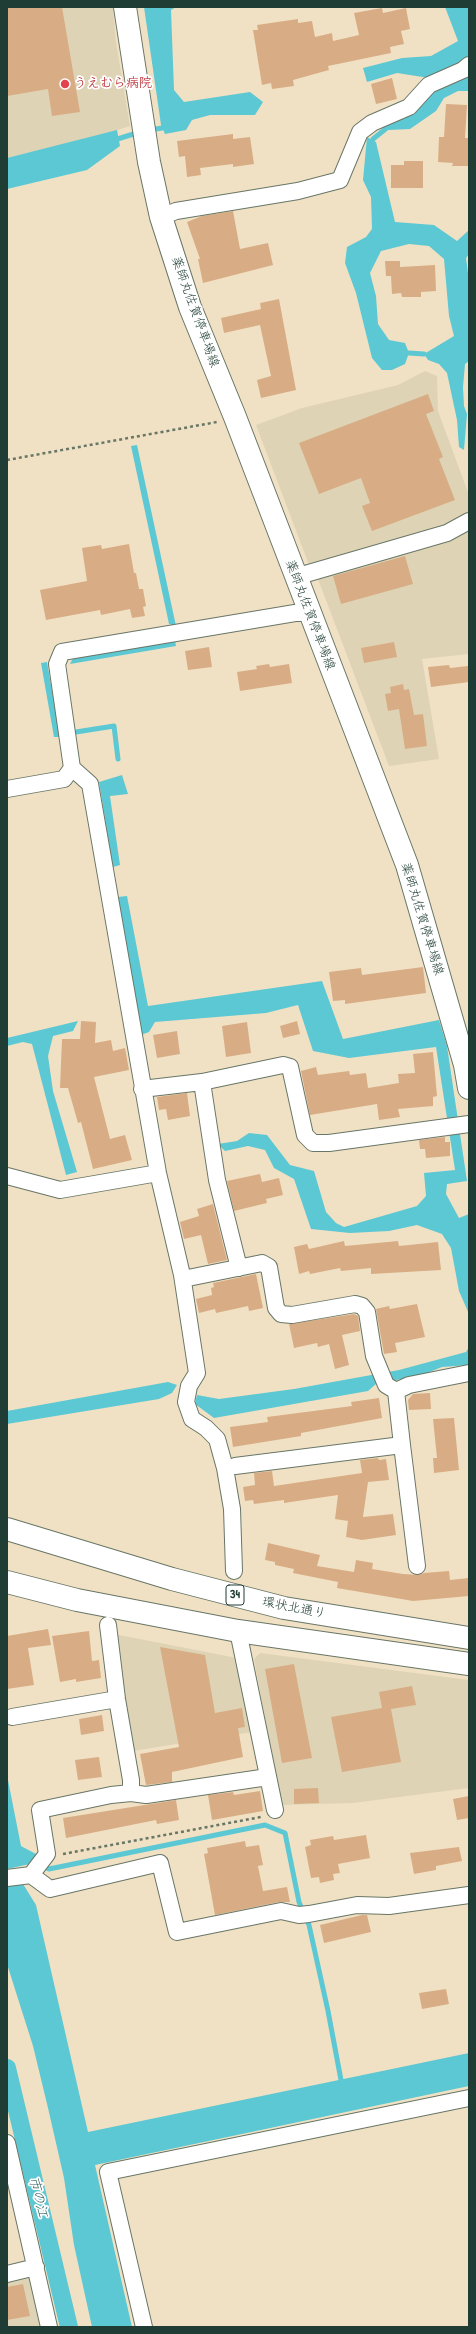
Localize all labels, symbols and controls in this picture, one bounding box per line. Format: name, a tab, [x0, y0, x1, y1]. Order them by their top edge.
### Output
place label: うえむら病院	[74, 76, 152, 92]
marker: うえむら病院	[59, 78, 71, 90]
street label: 薬師丸佐賀停車場線	[168, 254, 222, 370]
street label: 薬師丸佐賀停車場線	[282, 558, 338, 672]
street label: 薬師丸佐賀停車場線	[397, 861, 447, 977]
road number: 34	[226, 1585, 244, 1605]
street label: 環状北通り	[261, 1594, 327, 1622]
water label: 市の江	[25, 2175, 51, 2219]

